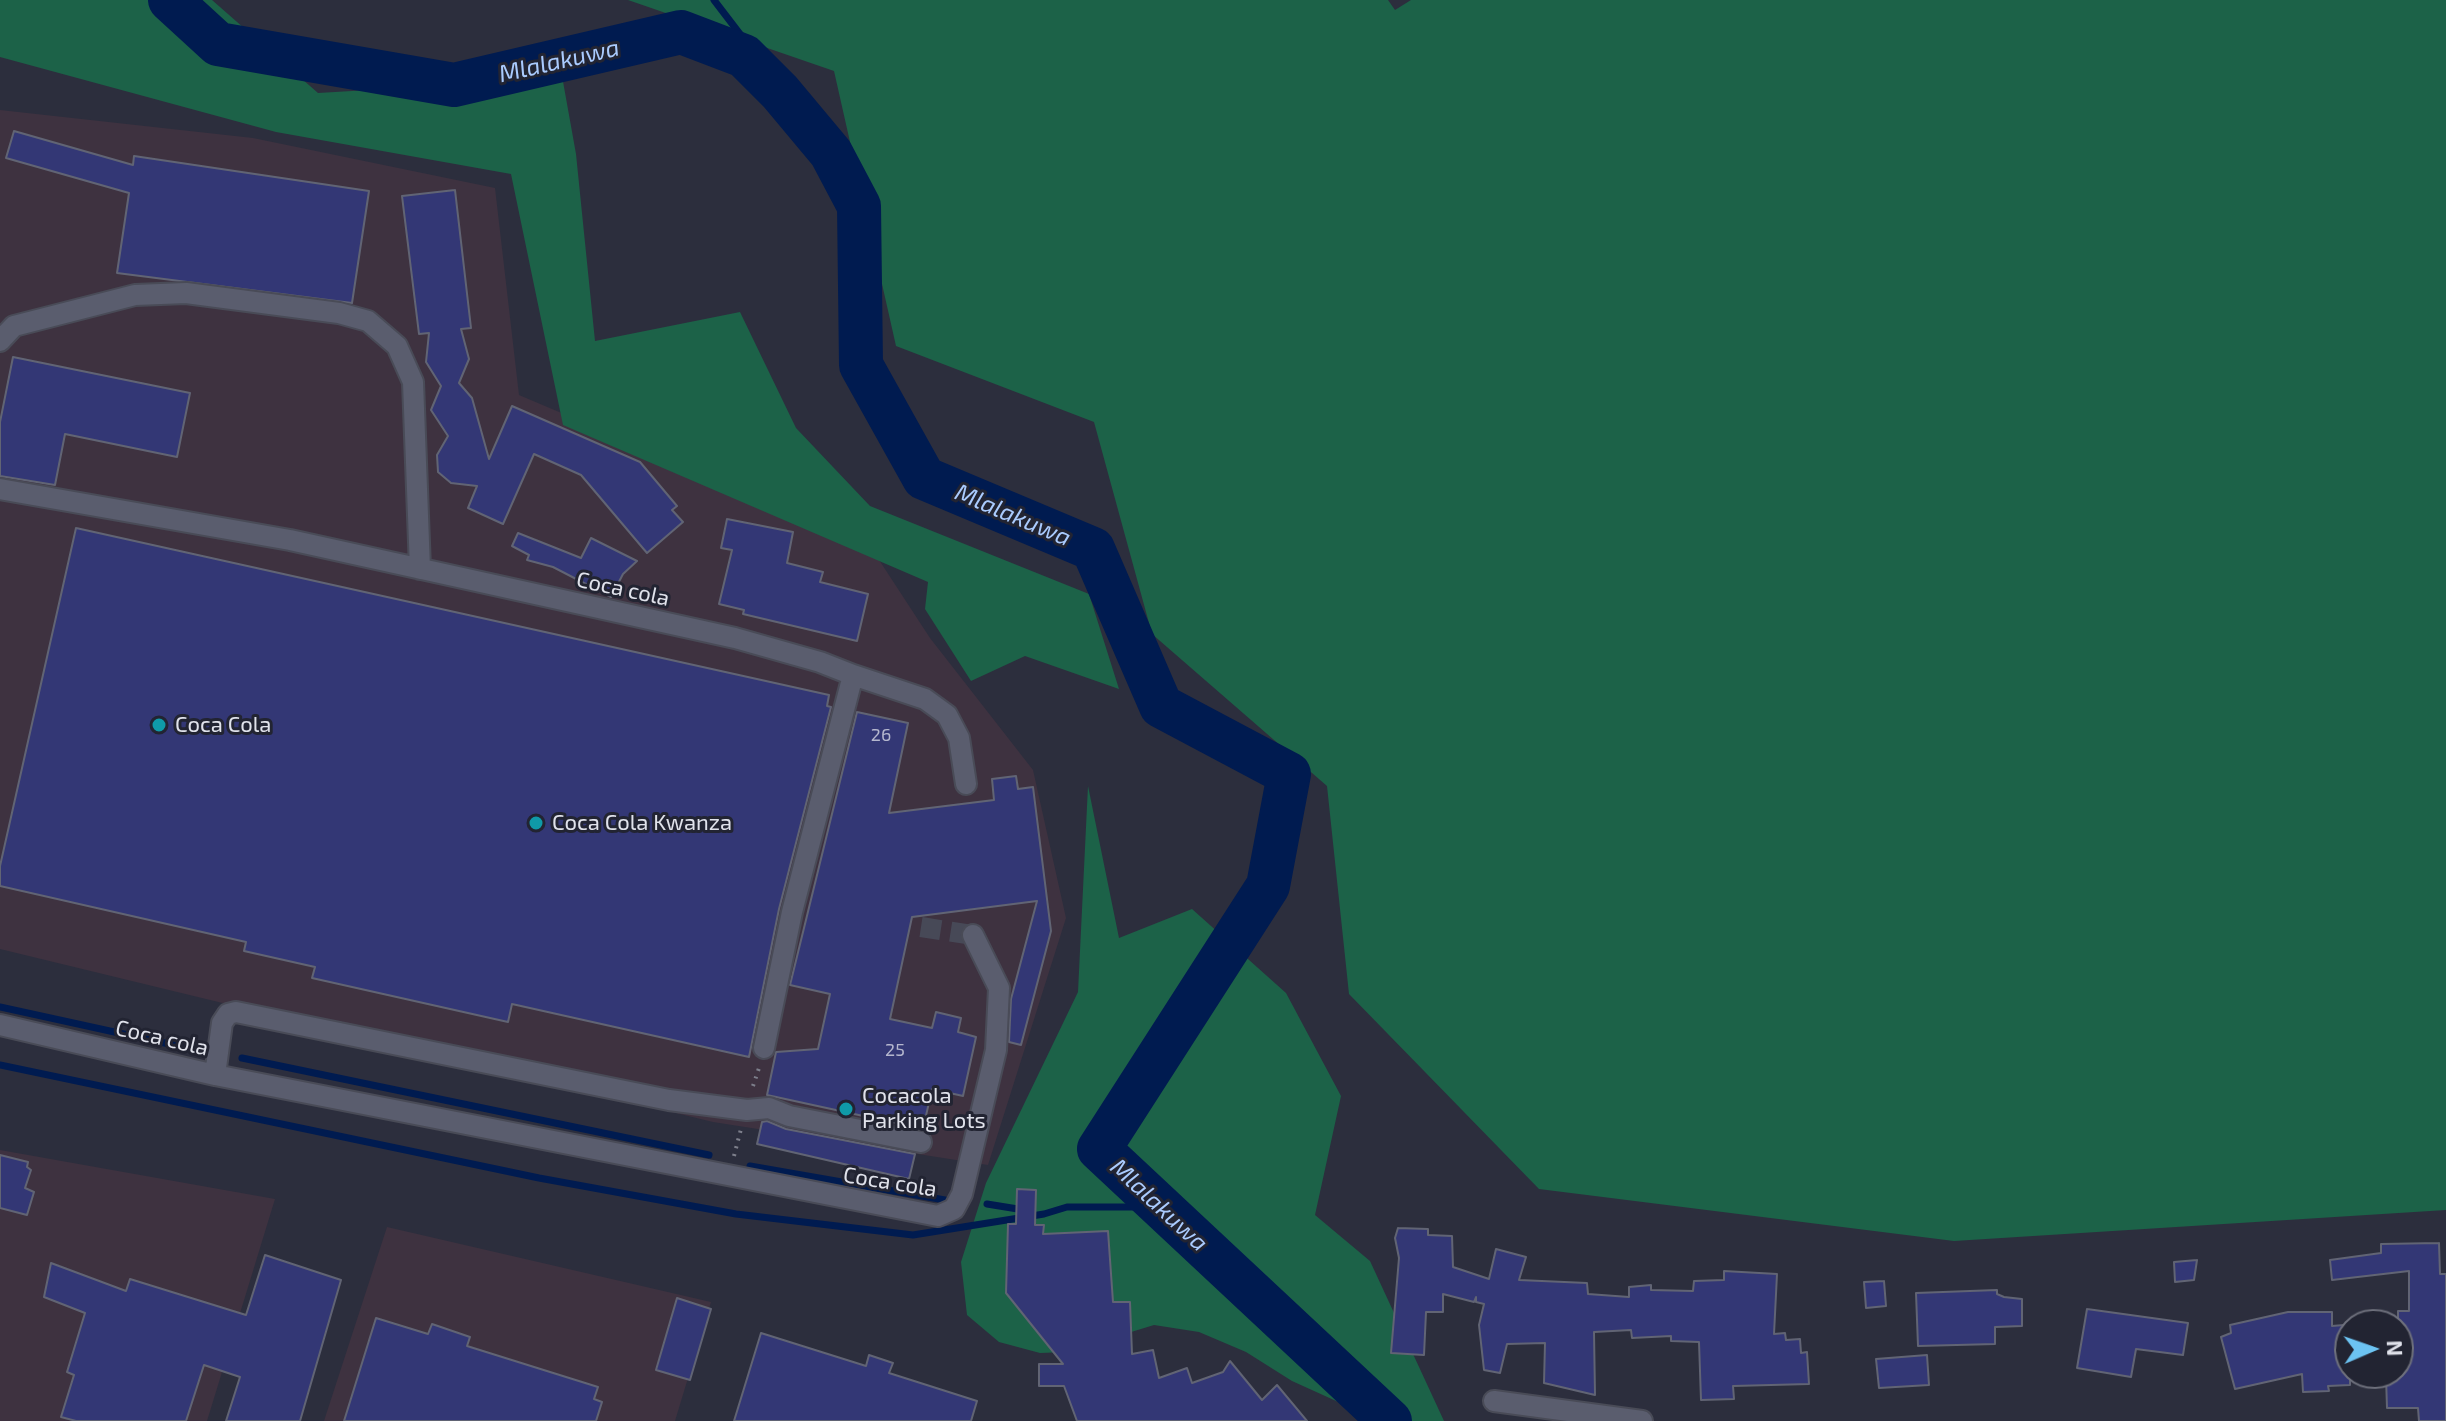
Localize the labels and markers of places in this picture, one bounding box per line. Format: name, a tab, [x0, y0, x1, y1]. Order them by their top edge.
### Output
place label: Coca Cola	[175, 712, 271, 738]
marker: Coca Cola	[150, 716, 168, 734]
place label: Coca Cola Kwanza	[552, 810, 732, 836]
marker: Coca Cola Kwanza	[527, 814, 545, 832]
place label: Cocacola Parking Lots	[862, 1083, 986, 1134]
marker: Cocacola Parking Lots	[837, 1100, 855, 1118]

